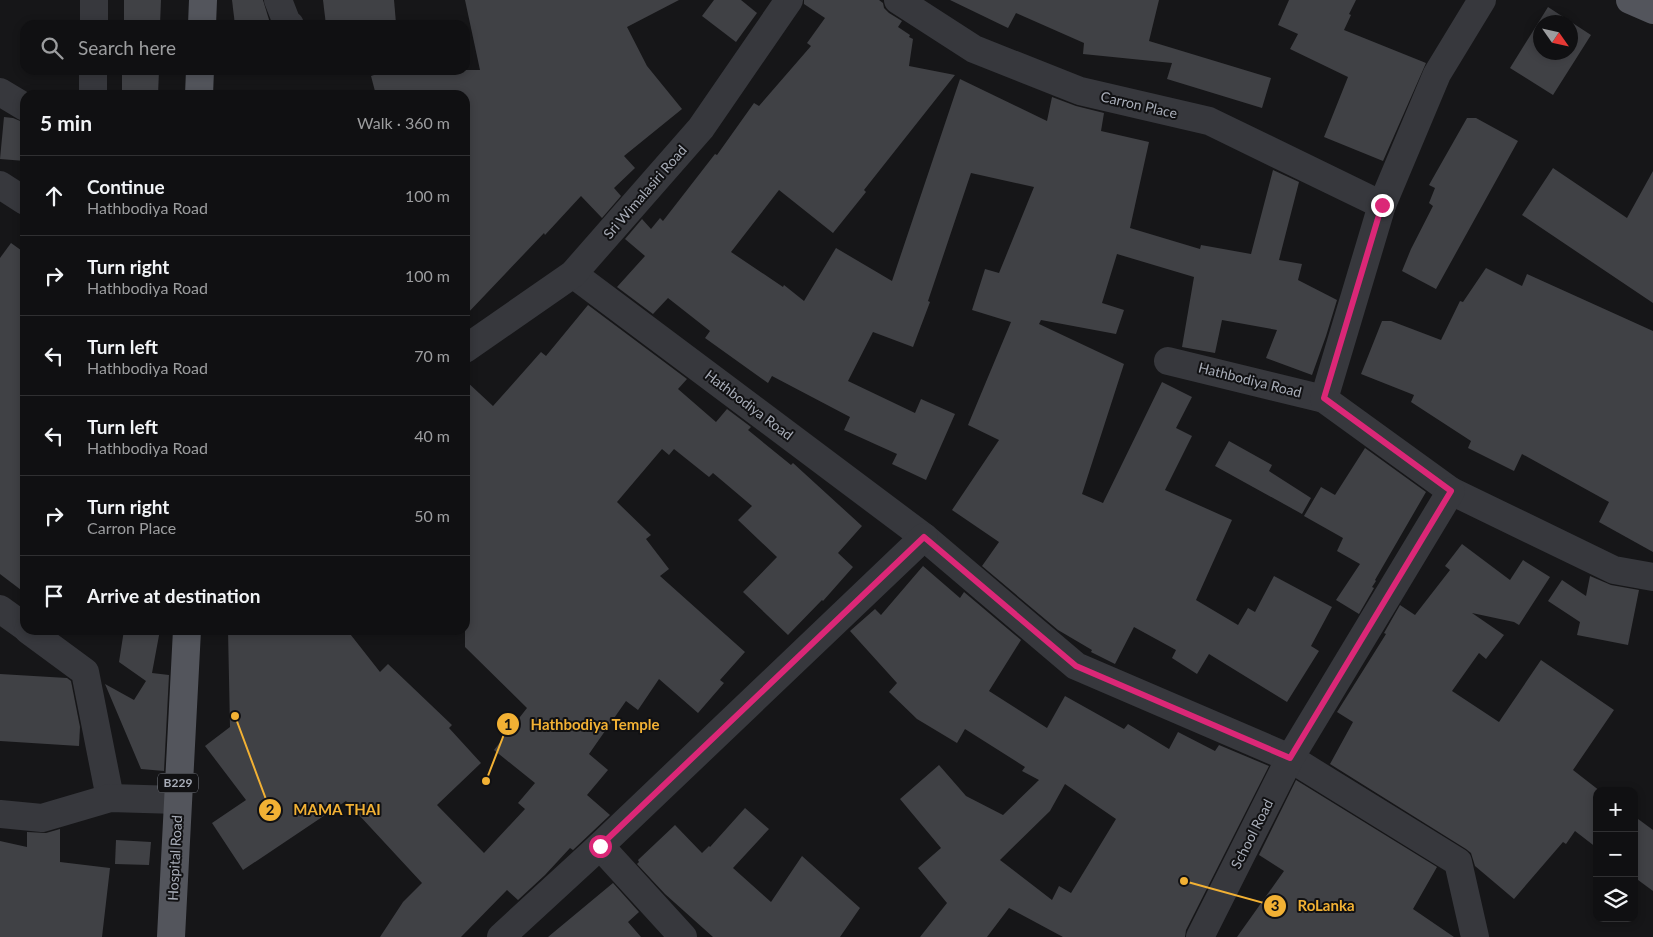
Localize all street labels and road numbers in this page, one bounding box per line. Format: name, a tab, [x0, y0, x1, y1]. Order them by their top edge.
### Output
street label: Carron Place	[1099, 87, 1179, 122]
street label: Sri Wimalasiri Road	[599, 141, 690, 242]
street label: Hathbodiya Road	[1197, 358, 1304, 401]
street label: Hathbodiya Road	[702, 366, 797, 443]
road number: B229	[158, 774, 198, 792]
street label: School Road	[1227, 796, 1276, 871]
street label: Hospital Road	[164, 815, 185, 901]

